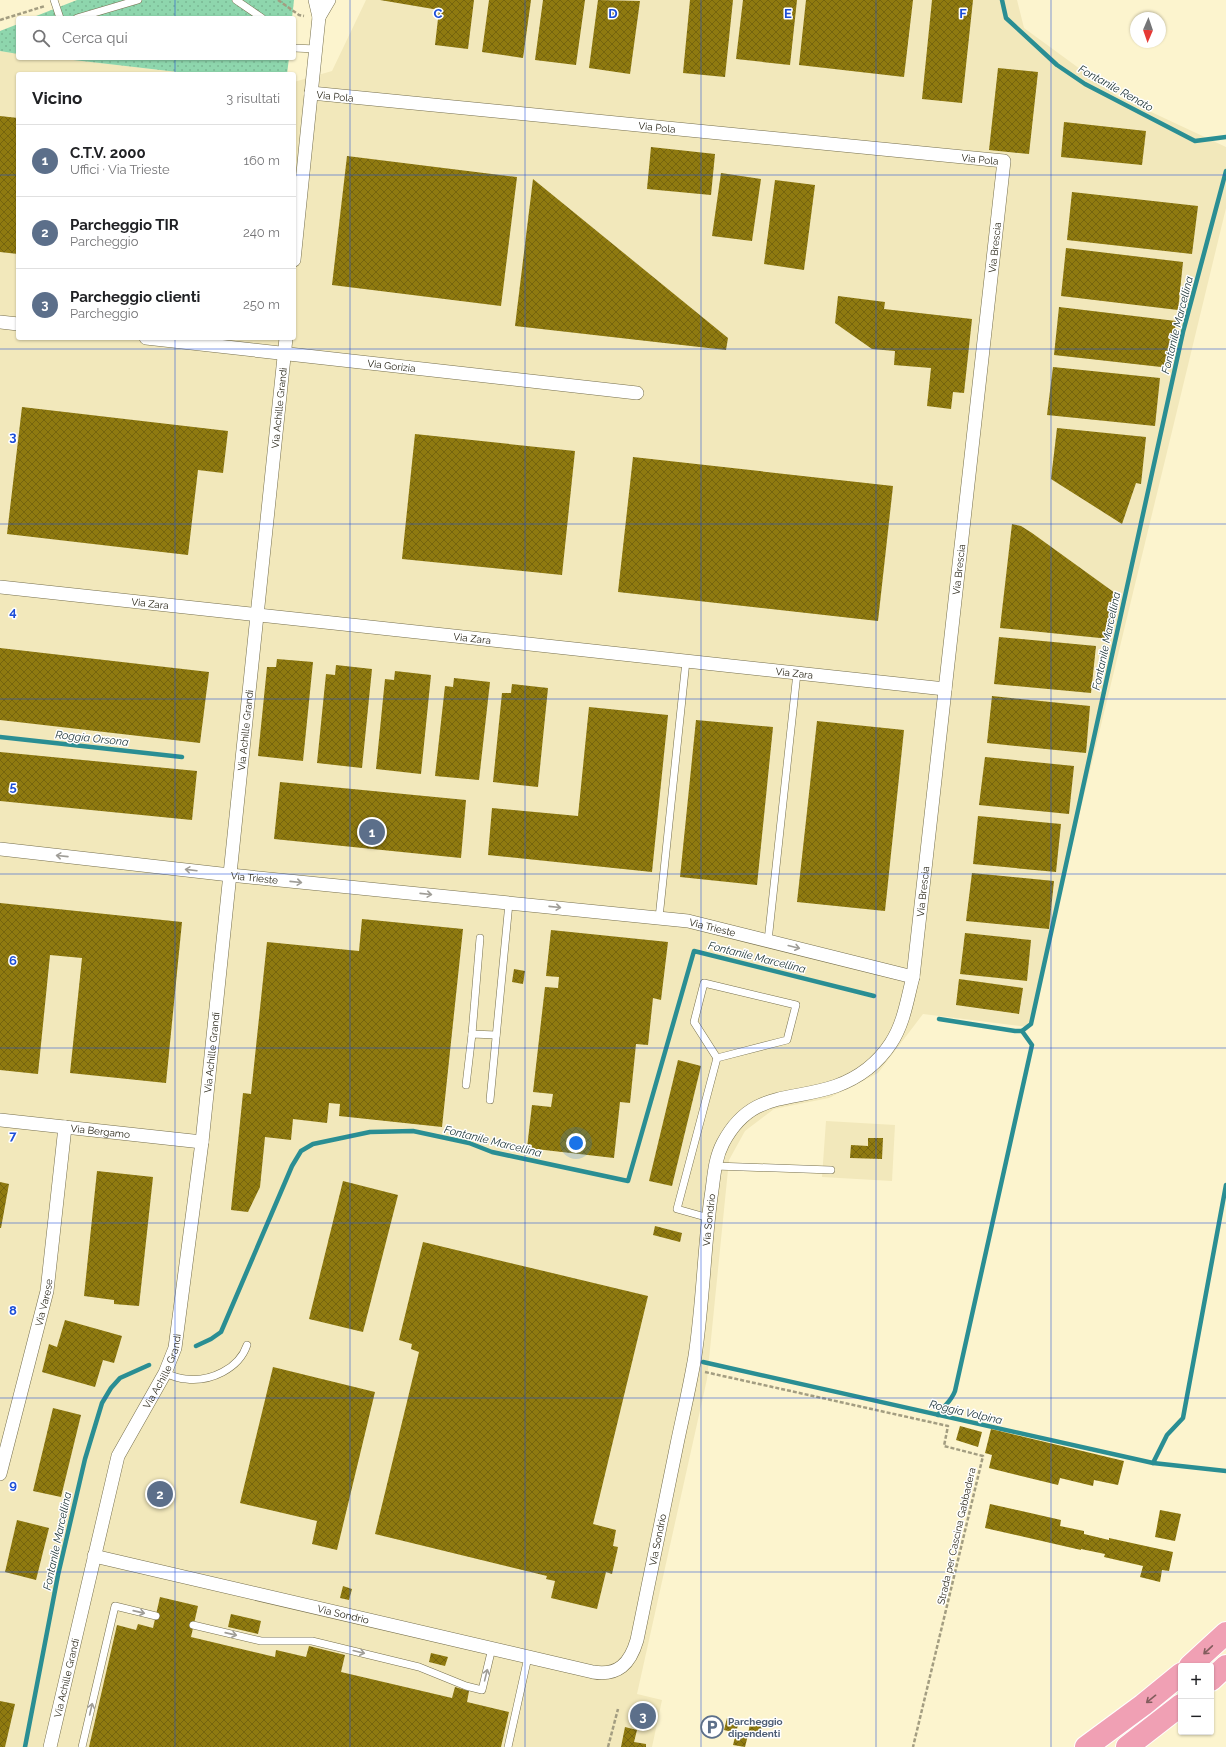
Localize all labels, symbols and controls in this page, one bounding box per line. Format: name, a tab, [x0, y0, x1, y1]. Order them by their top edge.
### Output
text: C	[434, 6, 443, 21]
text: D	[608, 6, 618, 21]
text: E	[784, 6, 792, 21]
text: F	[959, 6, 967, 21]
north arrow	[1130, 12, 1166, 48]
search box	[16, 16, 296, 60]
icon: search	[30, 27, 52, 49]
text: Cerca qui	[62, 29, 128, 47]
water label: Fontanile Renato	[1076, 63, 1155, 114]
text: Vicino	[32, 88, 82, 108]
street label: Via Pola	[316, 89, 354, 104]
text: 3 risultati	[226, 91, 280, 106]
street label: Via Pola	[638, 120, 676, 135]
text: C.T.V. 2000	[70, 144, 146, 162]
street label: Via Pola	[961, 152, 999, 167]
text: 1	[42, 153, 48, 168]
text: 160 m	[243, 153, 280, 168]
text: Uffici · Via Trieste	[70, 162, 170, 177]
text: Parcheggio TIR	[70, 216, 179, 234]
street label: Via Brescia	[987, 222, 1003, 273]
text: 2	[41, 225, 49, 240]
text: 240 m	[243, 225, 280, 240]
text: Parcheggio	[70, 234, 138, 249]
water label: Fontanile Marcellina	[1159, 275, 1196, 375]
text: Parcheggio clienti	[70, 288, 200, 306]
text: 3	[41, 297, 49, 312]
text: 250 m	[243, 297, 280, 312]
text: Parcheggio	[70, 306, 138, 321]
street label: Via Gorizia	[367, 358, 416, 374]
street label: Via Achille Grandi	[270, 367, 289, 449]
text: 3	[9, 429, 17, 444]
street label: Via Brescia	[951, 544, 967, 595]
water label: Fontanile Marcellina	[1090, 590, 1123, 691]
street label: Via Zara	[131, 596, 169, 611]
text: 4	[9, 604, 17, 619]
street label: Via Zara	[453, 631, 492, 646]
street label: Via Zara	[775, 666, 814, 681]
street label: Via Achille Grandi	[236, 689, 255, 771]
water label: Roggia Orsona	[55, 728, 130, 749]
text: 5	[9, 779, 17, 794]
pin: 1	[359, 817, 385, 847]
one-way arrow	[56, 852, 69, 859]
street label: Via Brescia	[915, 866, 931, 917]
one-way arrow	[185, 867, 198, 874]
street label: Via Trieste	[230, 870, 279, 886]
one-way arrow	[289, 878, 302, 885]
one-way arrow	[419, 891, 432, 898]
one-way arrow	[548, 904, 561, 911]
street label: Via Trieste	[688, 917, 737, 939]
water label: Fontanile Marcellina	[707, 939, 807, 976]
one-way arrow	[787, 944, 800, 951]
text: 6	[9, 953, 17, 968]
street label: Via Achille Grandi	[202, 1012, 222, 1093]
street label: Via Bergamo	[70, 1123, 131, 1140]
water label: Fontanile Marcellina	[443, 1123, 543, 1160]
text: 7	[9, 1128, 17, 1143]
your location	[566, 1133, 586, 1153]
street label: Via Sondrio	[701, 1193, 717, 1247]
street label: Via Varese	[33, 1278, 54, 1327]
text: 8	[9, 1303, 17, 1318]
street label: Via Achille Grandi	[141, 1333, 183, 1411]
water label: Roggia Volpina	[928, 1398, 1004, 1427]
street label: Strada per Cascina Gabbadera	[935, 1466, 978, 1606]
text: 9	[9, 1477, 17, 1492]
pin: 2	[147, 1479, 173, 1509]
water label: Fontanile Marcellina	[41, 1490, 74, 1591]
street label: Via Sondrio	[647, 1513, 668, 1567]
street label: Via Sondrio	[316, 1603, 370, 1626]
one-way arrow	[132, 1608, 145, 1616]
one-way arrow	[225, 1630, 238, 1638]
street label: Via Achille Grandi	[52, 1637, 81, 1719]
one-way arrow	[1203, 1645, 1213, 1655]
one-way arrow	[352, 1649, 365, 1657]
map controls	[1178, 1663, 1214, 1735]
button: +	[1178, 1663, 1214, 1699]
one-way arrow	[482, 1669, 490, 1682]
one-way arrow	[1146, 1694, 1156, 1703]
button: −	[1178, 1699, 1214, 1735]
pin: 3	[630, 1701, 656, 1731]
one-way arrow	[88, 1703, 95, 1716]
parking icon: Parcheggio dipendenti	[699, 1714, 725, 1740]
place label: Parcheggio dipendenti	[728, 1716, 783, 1739]

